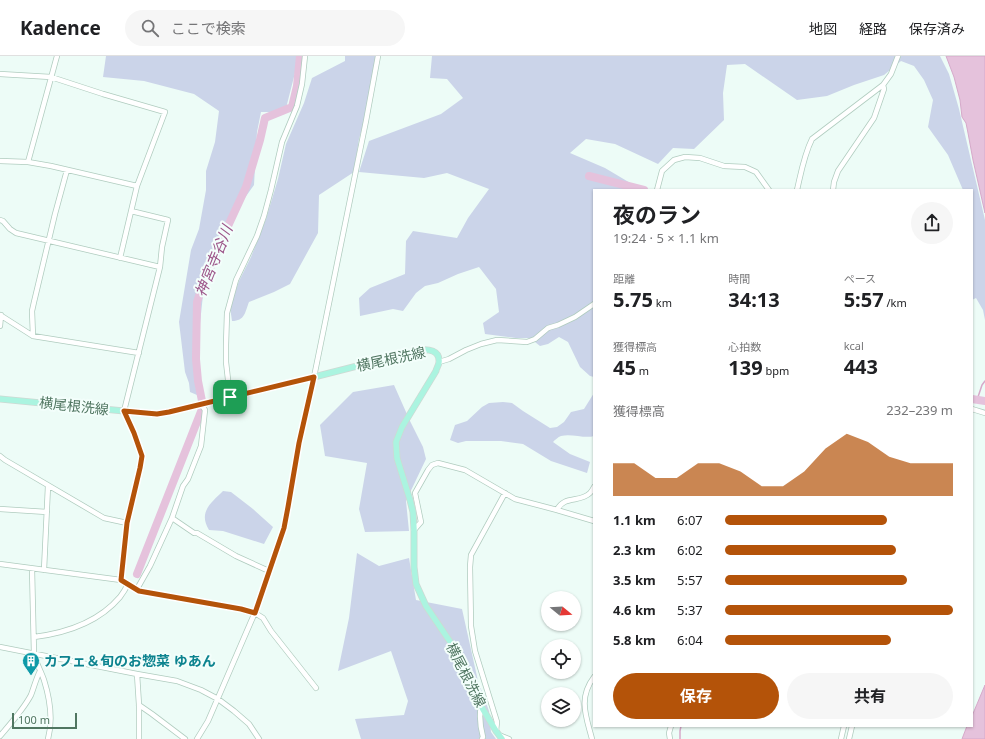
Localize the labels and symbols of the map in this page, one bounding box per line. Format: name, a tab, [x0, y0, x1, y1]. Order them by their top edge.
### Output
water label: 神宮寺谷川	[190, 220, 237, 299]
street label: 横尾根洗線	[355, 342, 427, 375]
pin	[213, 380, 247, 414]
street label: 横尾根洗線	[38, 392, 110, 419]
north arrow	[541, 591, 581, 631]
street label: 横尾根洗線	[442, 639, 491, 710]
building icon: カフェ＆旬のお惣菜 ゆあん	[21, 651, 41, 676]
place label: カフェ＆旬のお惣菜 ゆあん	[44, 651, 216, 670]
scale bar	[12, 711, 77, 730]

